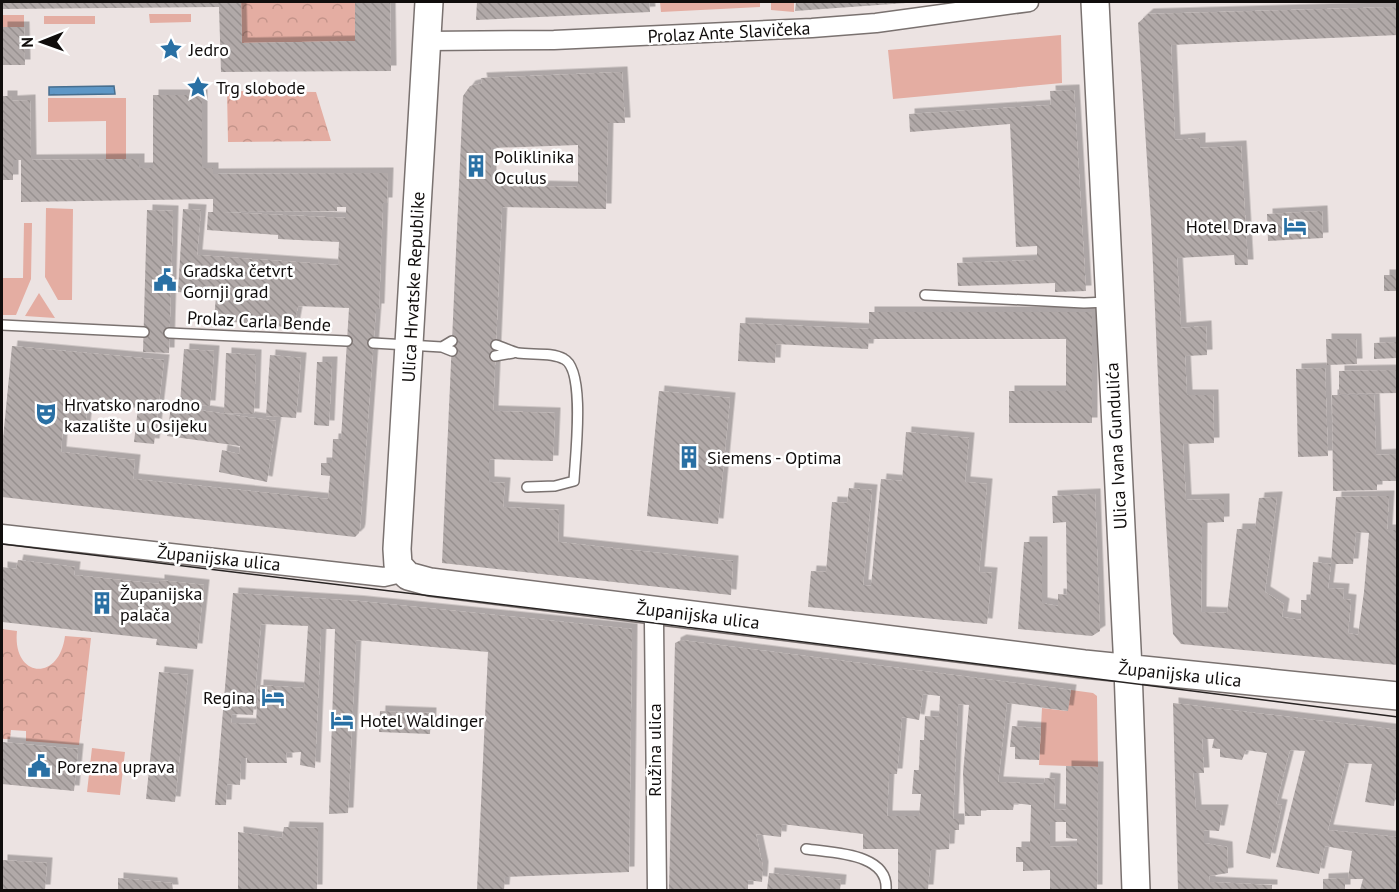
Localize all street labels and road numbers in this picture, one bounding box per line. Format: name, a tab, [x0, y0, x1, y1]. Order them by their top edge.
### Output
street label: Prolaz Ante Slavičeka	[647, 16, 811, 48]
street label: Ulica Hrvatske Republike	[397, 191, 429, 383]
street label: Prolaz Carla Bende	[186, 306, 332, 336]
street label: Ulica Ivana Gundulića	[1100, 362, 1132, 530]
street label: Županijska ulica	[156, 540, 282, 576]
street label: Županijska ulica	[635, 596, 761, 634]
street label: Županijska ulica	[1117, 656, 1243, 692]
street label: Ružina ulica	[643, 703, 666, 797]

